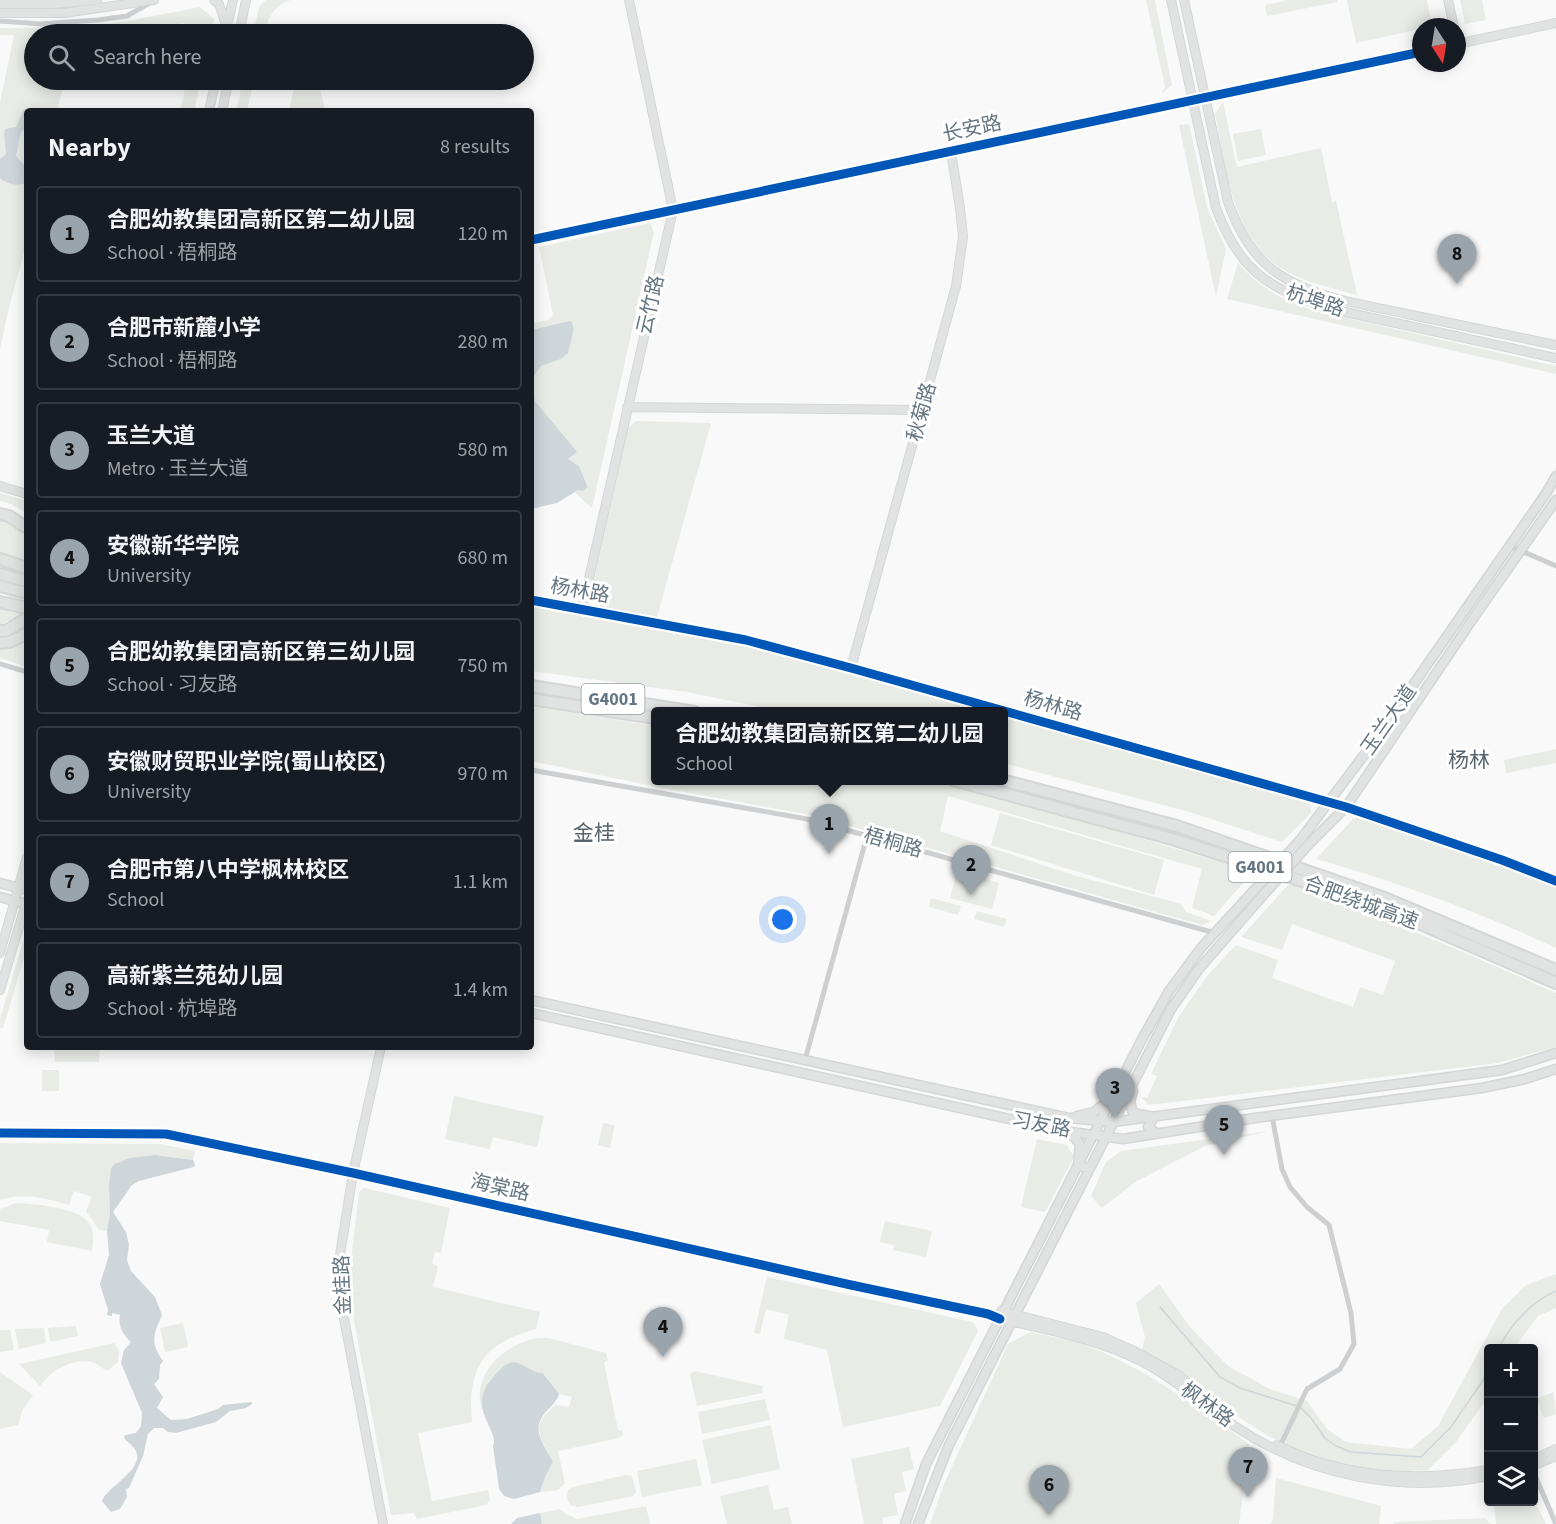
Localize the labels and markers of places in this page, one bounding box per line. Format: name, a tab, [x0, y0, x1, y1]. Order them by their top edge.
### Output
pin: 8	[1438, 234, 1476, 284]
pin: 1	[810, 804, 848, 854]
pin: 2	[952, 846, 990, 895]
pin: 3	[1096, 1068, 1134, 1118]
pin: 5	[1204, 1106, 1244, 1155]
pin: 4	[644, 1308, 682, 1357]
pin: 7	[1228, 1448, 1268, 1497]
pin: 6	[1030, 1466, 1068, 1515]

